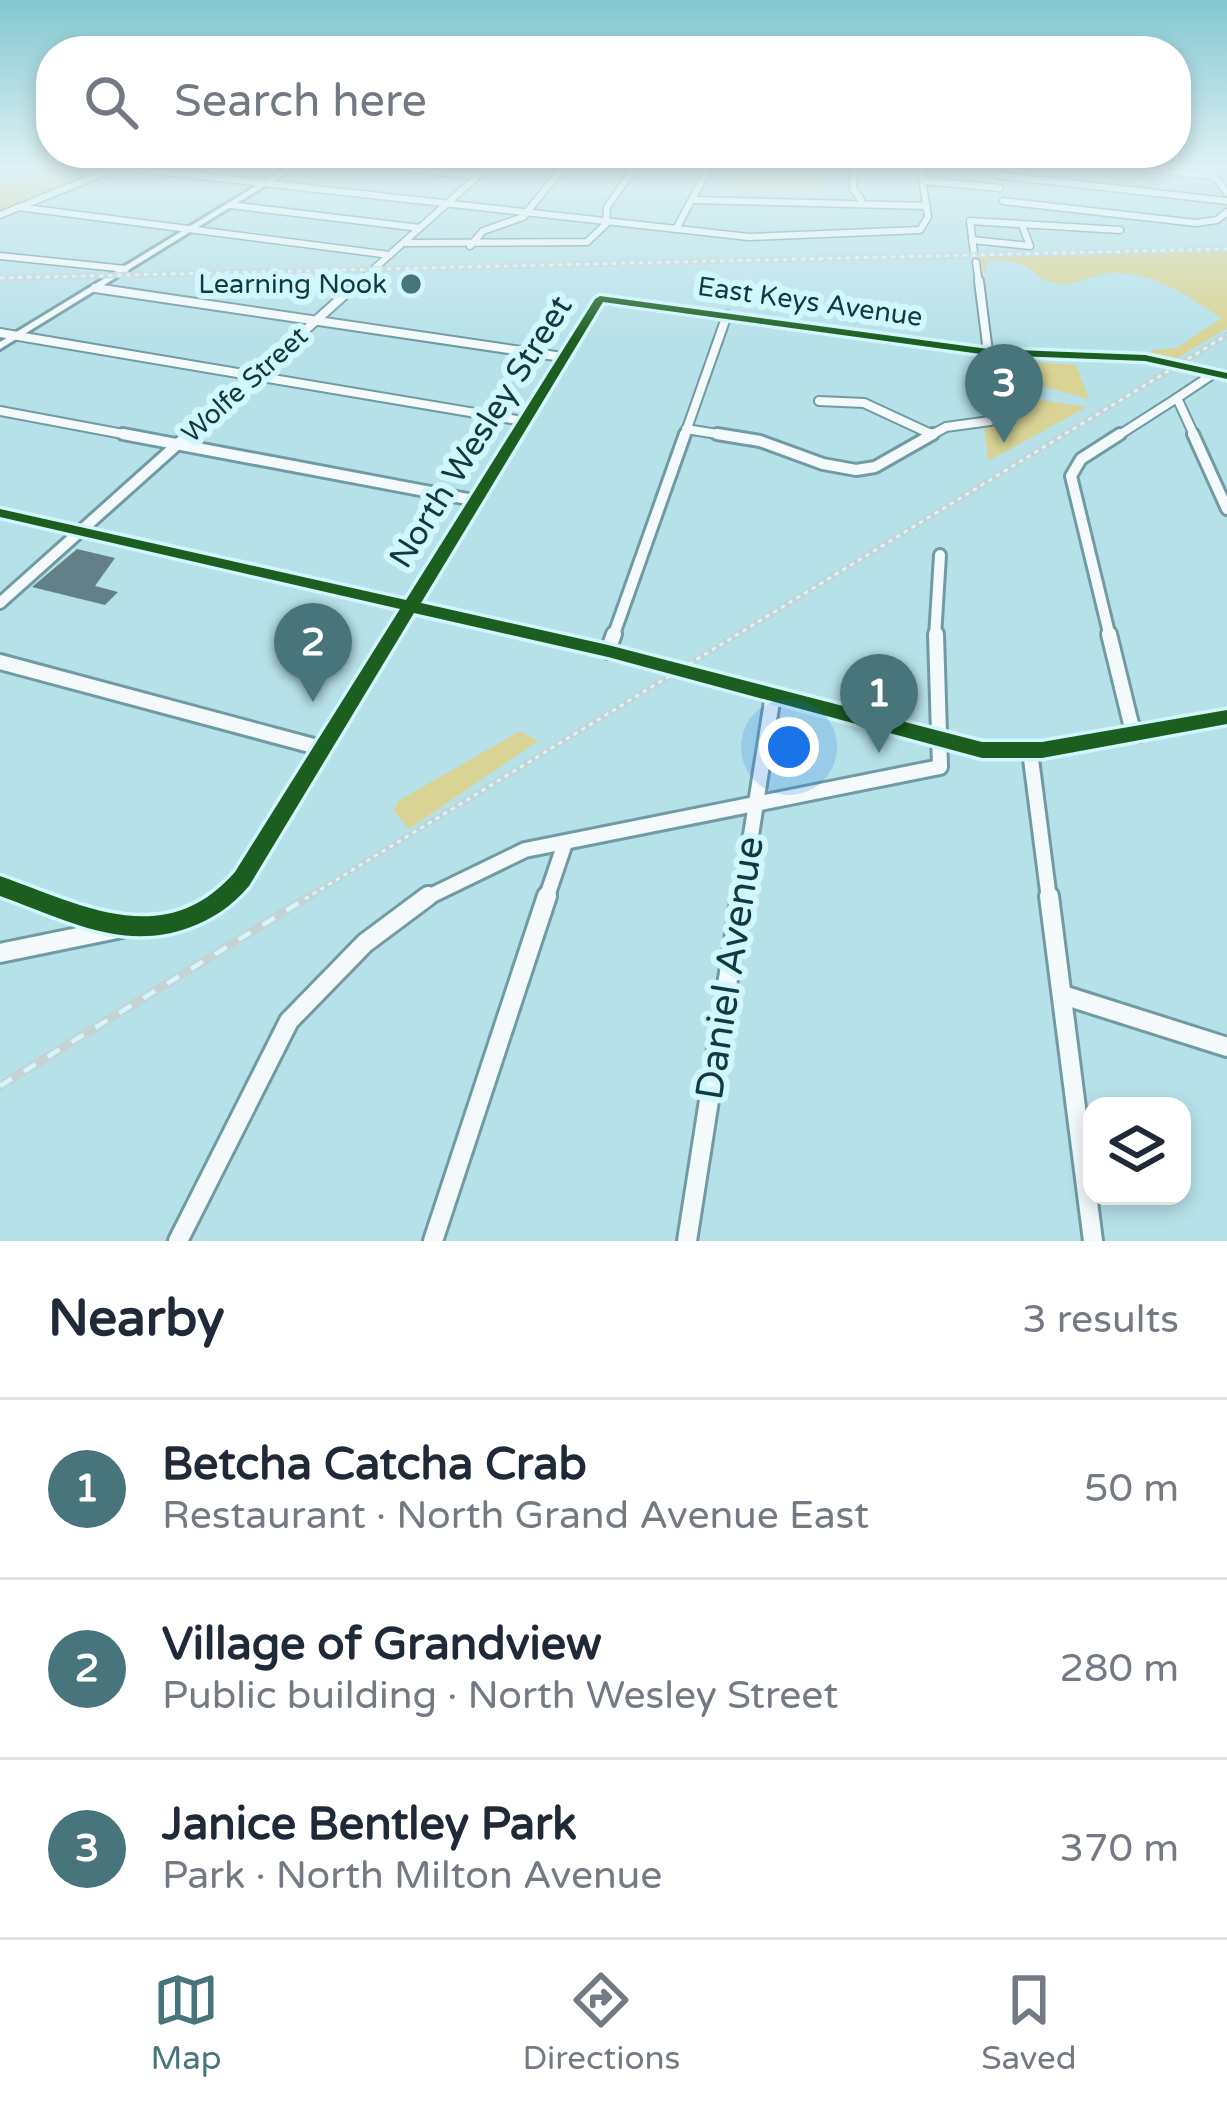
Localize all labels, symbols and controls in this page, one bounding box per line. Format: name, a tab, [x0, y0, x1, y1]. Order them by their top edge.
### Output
search box	[36, 36, 1191, 168]
icon: search	[78, 69, 144, 135]
text: Search here	[174, 75, 427, 129]
place label: Learning Nook	[198, 268, 387, 301]
street label: East Keys Avenue	[695, 270, 925, 334]
marker: Learning Nook	[398, 271, 424, 297]
street label: North Wesley Street	[381, 289, 581, 575]
street label: Wolfe Street	[175, 320, 315, 450]
pin: 3	[965, 344, 1043, 443]
pin: 2	[274, 603, 352, 702]
pin: 1	[840, 654, 918, 753]
your location	[759, 717, 819, 777]
street label: Daniel Avenue	[686, 833, 774, 1103]
map controls	[1083, 1097, 1191, 1205]
button: layers	[1083, 1097, 1191, 1205]
text: Nearby	[48, 1288, 225, 1350]
text: 3 results	[1022, 1296, 1179, 1343]
text: Betcha Catcha Crab	[162, 1438, 587, 1492]
text: 1	[75, 1465, 99, 1512]
text: 50 m	[1084, 1465, 1179, 1512]
text: Restaurant · North Grand Avenue East	[162, 1492, 869, 1539]
text: Village of Grandview	[162, 1618, 602, 1672]
text: 2	[75, 1645, 99, 1692]
text: 280 m	[1060, 1645, 1179, 1692]
text: Public building · North Wesley Street	[162, 1672, 838, 1719]
text: Janice Bentley Park	[162, 1798, 577, 1852]
text: 3	[75, 1825, 99, 1872]
text: 370 m	[1060, 1825, 1179, 1872]
text: Park · North Milton Avenue	[162, 1852, 662, 1899]
tab: Map	[150, 1967, 222, 2078]
tab: Directions	[522, 1967, 680, 2078]
tab: Saved	[981, 1967, 1077, 2078]

